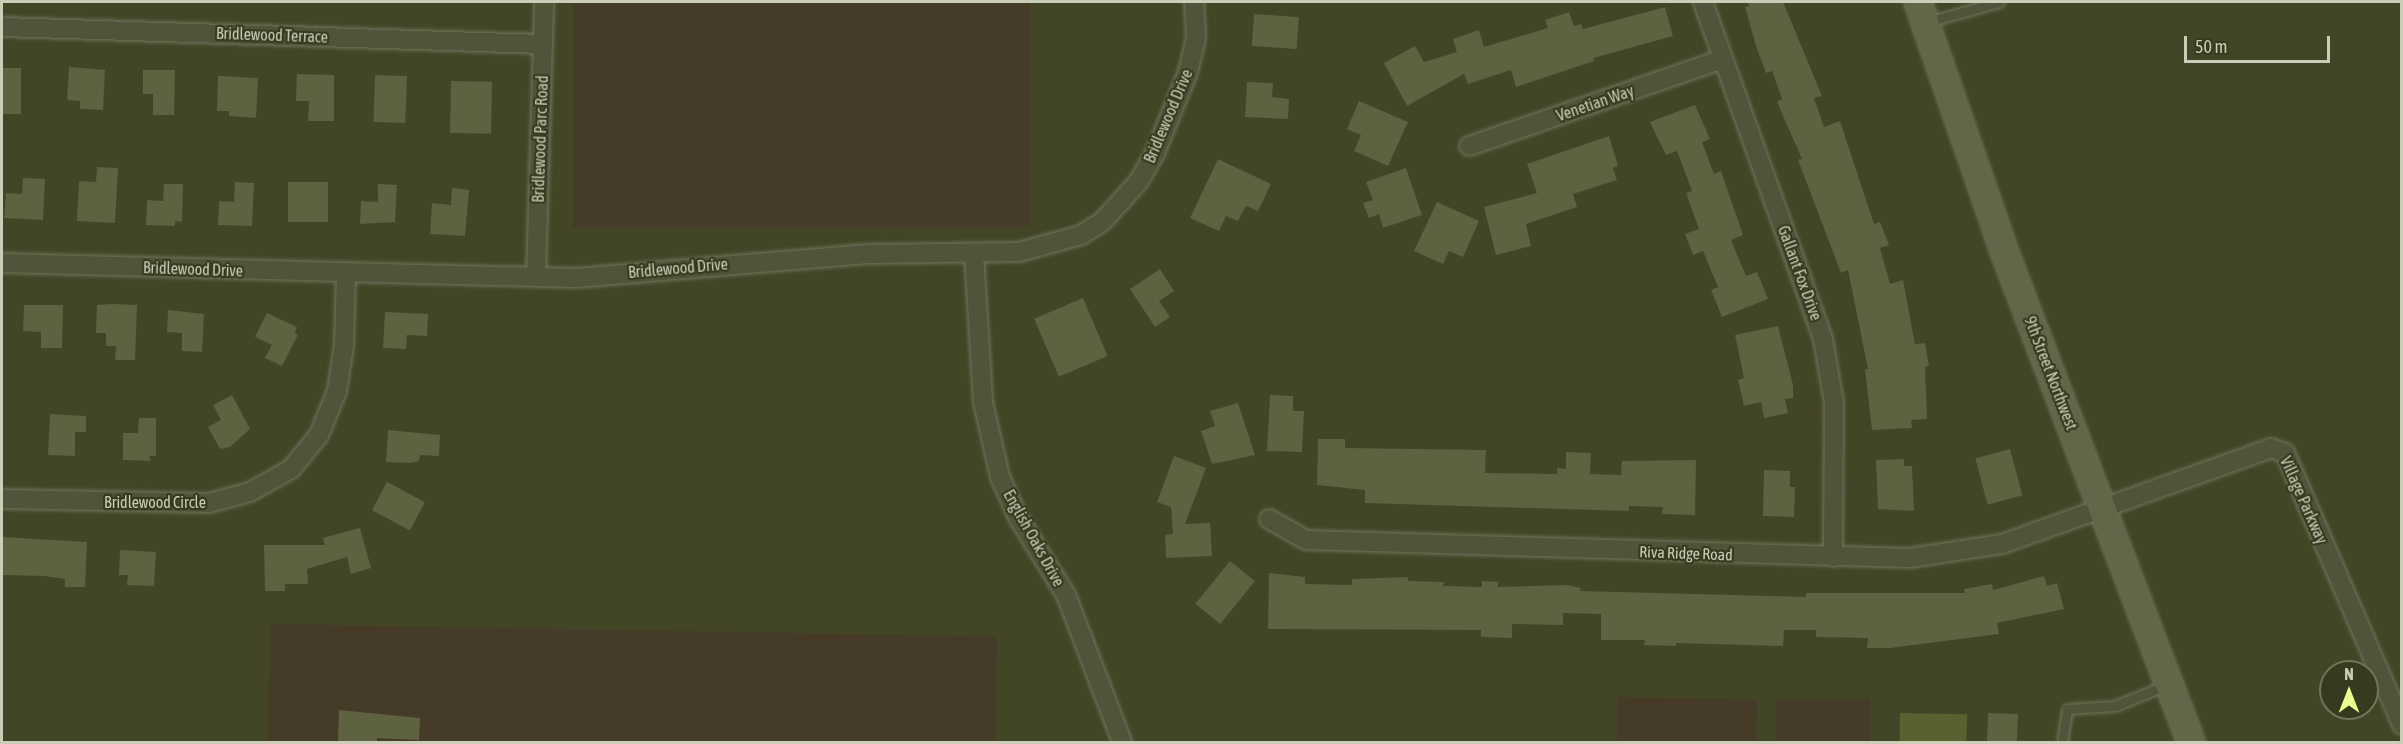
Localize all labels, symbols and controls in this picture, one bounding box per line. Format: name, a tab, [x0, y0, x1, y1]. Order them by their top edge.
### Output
street label: Bridlewood Terrace	[216, 23, 328, 47]
scale bar	[2187, 24, 2332, 62]
text: 50 m	[2195, 36, 2227, 57]
street label: Bridlewood Drive	[1140, 66, 1196, 166]
street label: Bridlewood Parc Road	[528, 75, 552, 203]
street label: Venetian Way	[1554, 81, 1636, 125]
street label: Gallant Fox Drive	[1774, 223, 1826, 323]
street label: Bridlewood Drive	[627, 254, 729, 282]
street label: Bridlewood Drive	[143, 258, 243, 280]
street label: 9th Street Northwest	[2021, 313, 2081, 433]
street label: Village Parkway	[2276, 453, 2332, 547]
street label: English Oaks Drive	[999, 486, 1069, 590]
street label: Bridlewood Circle	[104, 492, 206, 512]
street label: Riva Ridge Road	[1639, 542, 1733, 564]
north arrow	[2319, 660, 2379, 720]
text: N	[2344, 665, 2354, 683]

